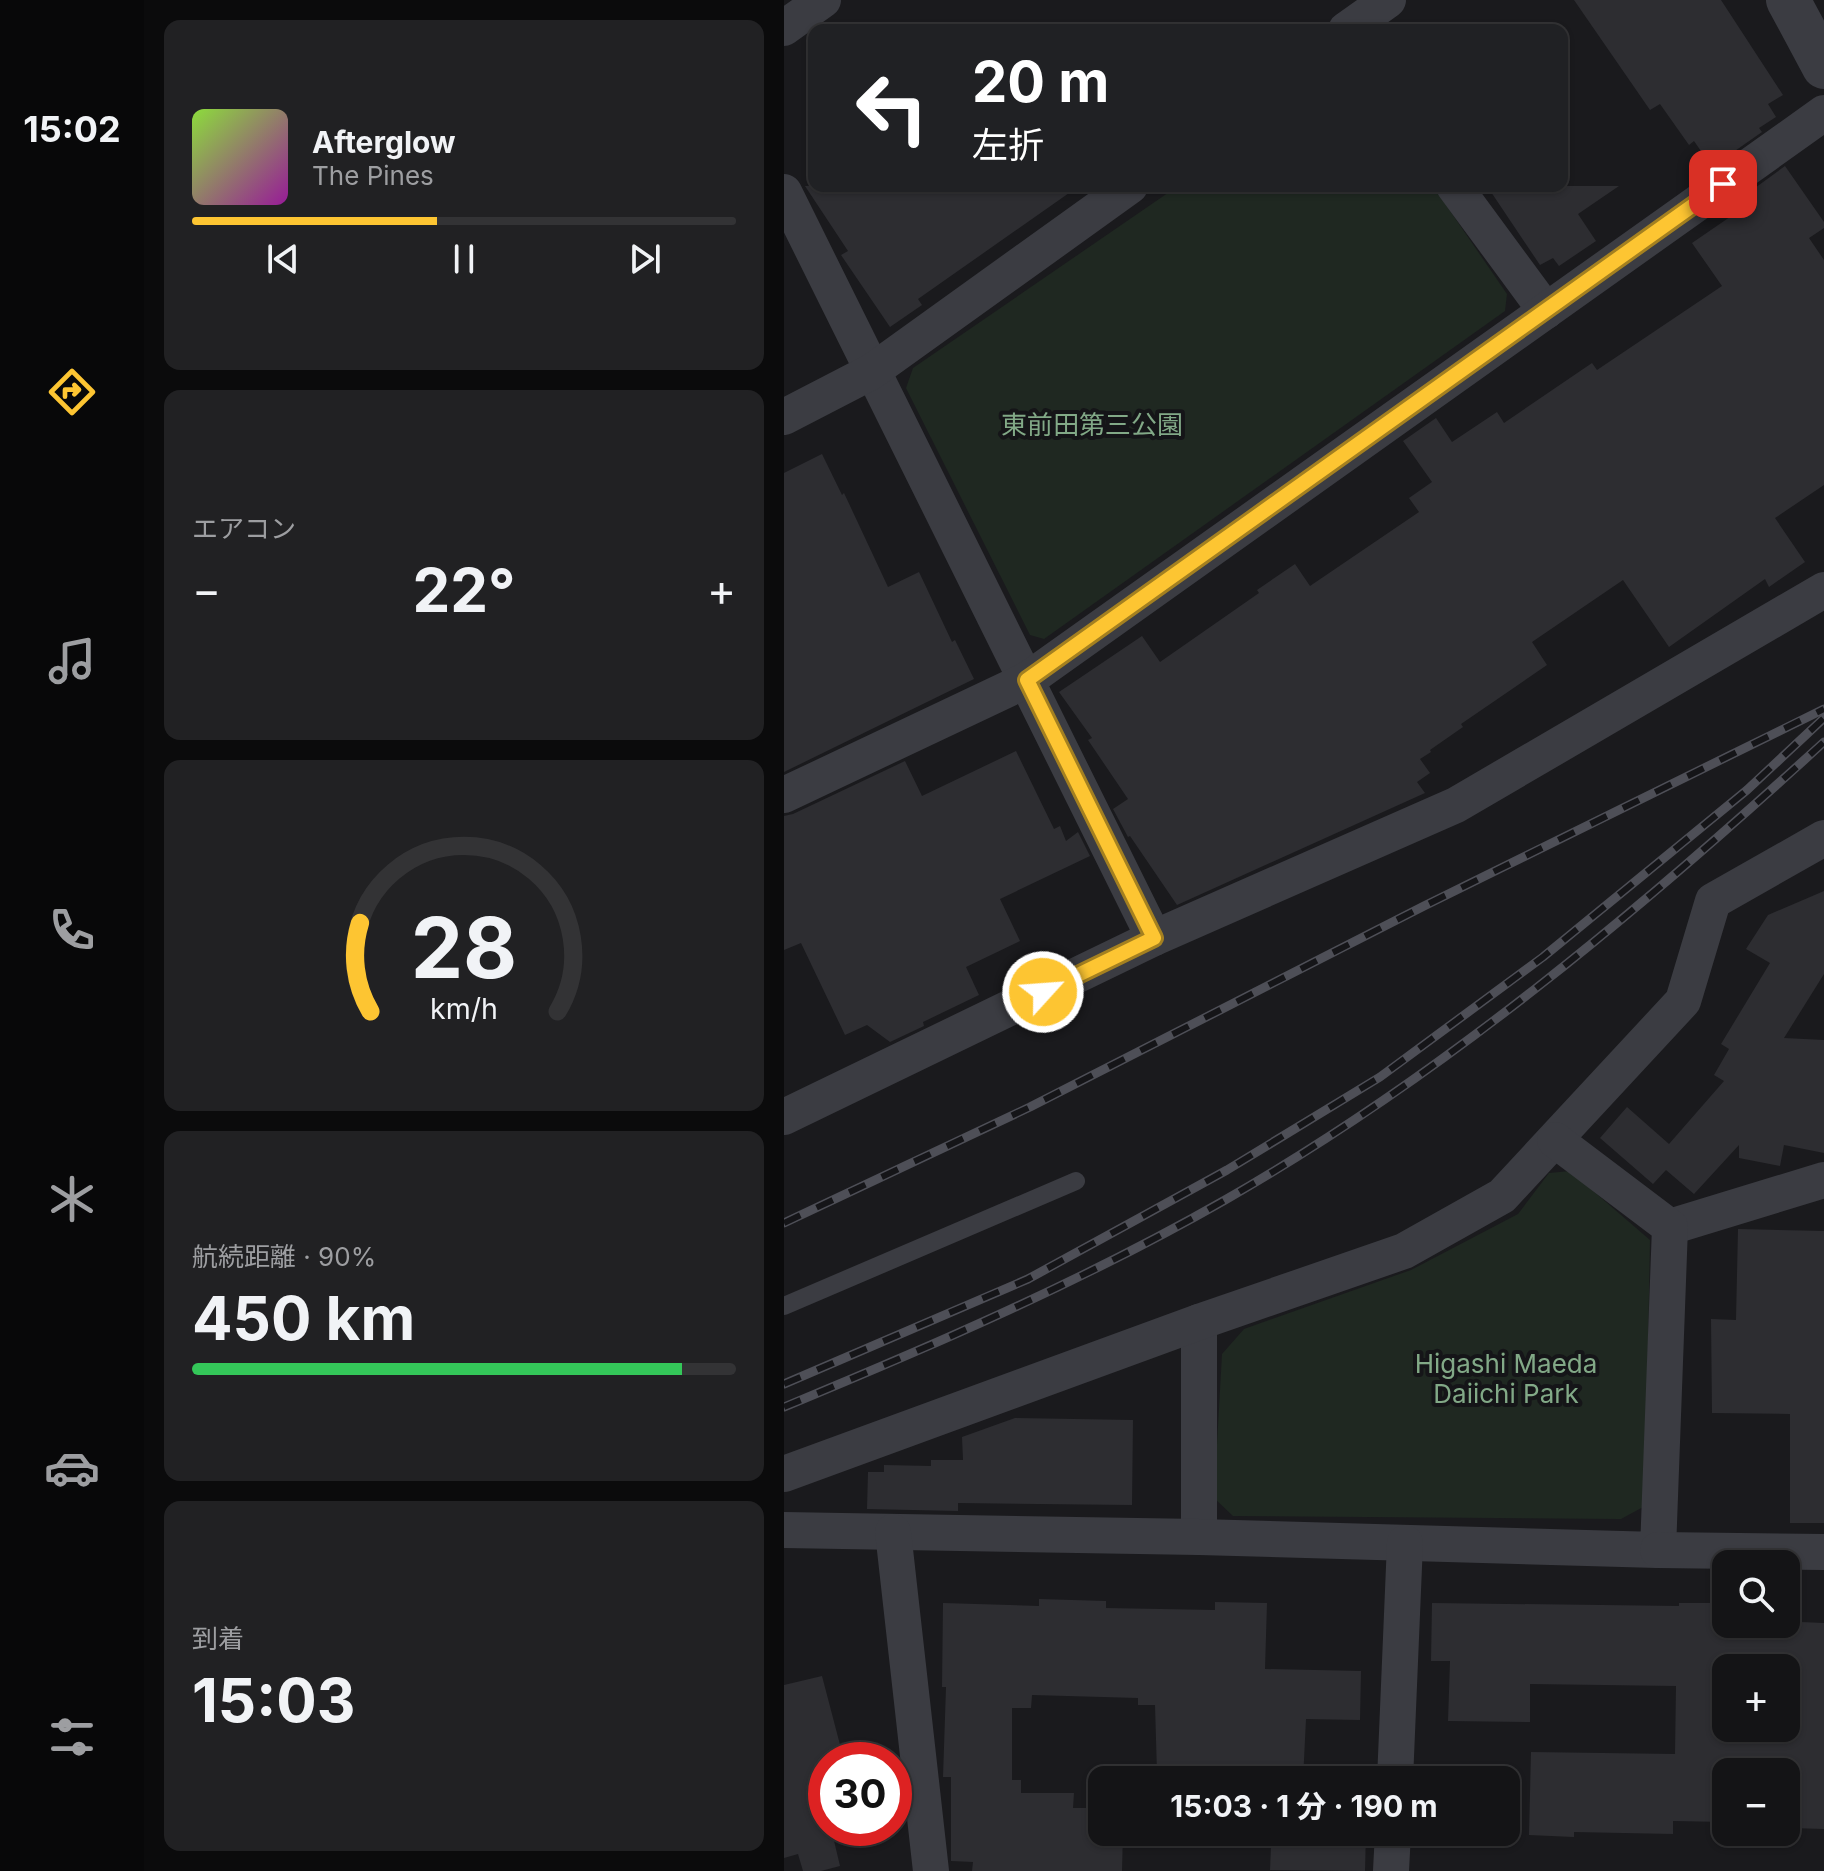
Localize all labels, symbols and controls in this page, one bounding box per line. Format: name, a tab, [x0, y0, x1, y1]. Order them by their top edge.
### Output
text: 20 m	[972, 48, 1109, 116]
icon: left	[840, 56, 944, 160]
text: 15:02	[23, 107, 121, 151]
text: 左折	[972, 123, 1044, 167]
text: Afterglow	[312, 124, 456, 160]
pin	[1689, 150, 1757, 218]
text: The Pines	[312, 160, 434, 191]
icon: arrive	[1701, 162, 1745, 206]
icon: previous	[261, 237, 305, 281]
icon: pause	[442, 237, 486, 281]
icon: next	[623, 237, 667, 281]
icon: directions	[44, 364, 100, 420]
park label: 東前田第三公園	[1001, 409, 1183, 440]
text: エアコン	[192, 513, 296, 544]
text: 22°	[412, 554, 516, 626]
text: −	[192, 563, 221, 617]
text: +	[707, 563, 736, 617]
icon: music	[44, 633, 100, 689]
text: 28	[411, 896, 517, 997]
icon: phone	[44, 902, 100, 958]
position arrow	[1001, 950, 1085, 1034]
text: km/h	[430, 991, 498, 1026]
icon: climate	[44, 1171, 100, 1227]
text: 航続距離 · 90%	[192, 1241, 376, 1272]
text: 450 km	[192, 1282, 415, 1354]
park label: Higashi Maeda Daiichi Park	[1415, 1348, 1597, 1409]
icon: car	[44, 1440, 100, 1496]
map controls	[1712, 1550, 1800, 1846]
button: search	[1712, 1550, 1800, 1638]
text: 到着	[192, 1623, 244, 1654]
button: +	[1712, 1654, 1800, 1742]
text: 15:03	[192, 1664, 355, 1736]
icon: filters	[44, 1709, 100, 1765]
speed limit sign: 30	[808, 1742, 912, 1846]
button: −	[1712, 1758, 1800, 1846]
text: 15:03 · 1 分 · 190 m	[1170, 1788, 1438, 1824]

